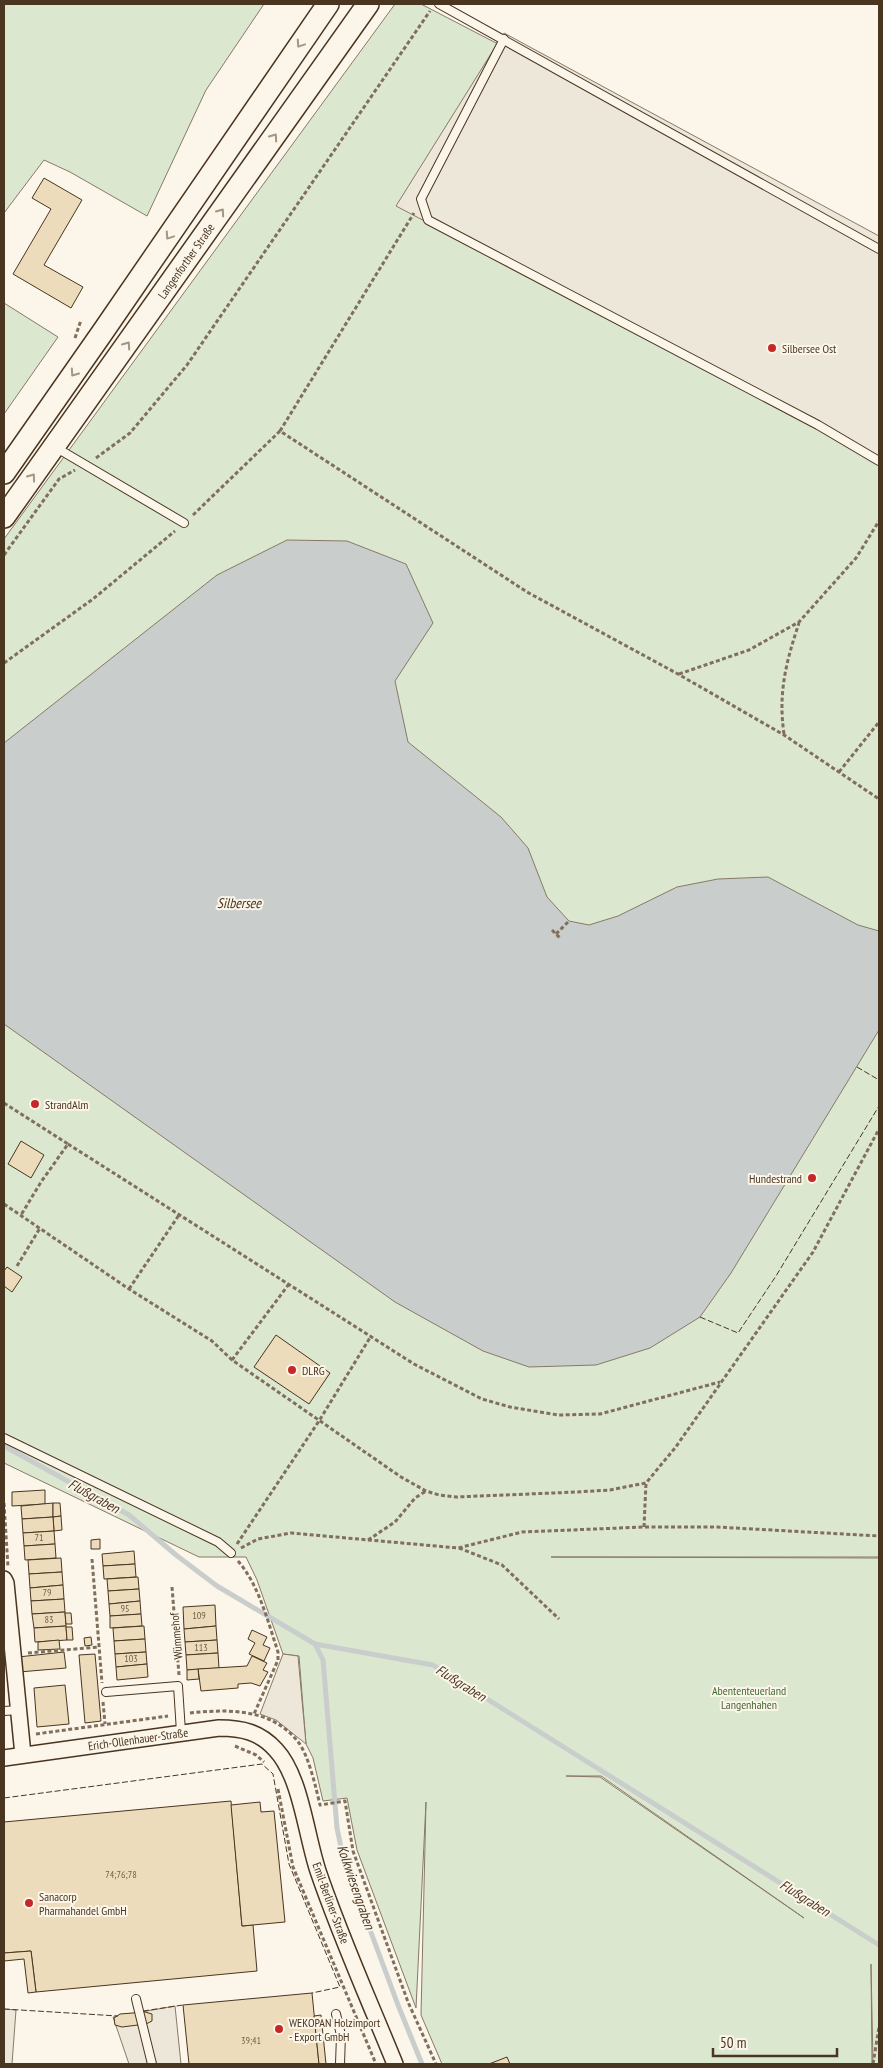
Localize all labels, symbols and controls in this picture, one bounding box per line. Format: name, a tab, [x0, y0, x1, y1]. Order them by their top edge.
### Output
one-way arrow	[297, 38, 306, 48]
one-way arrow	[268, 133, 277, 142]
one-way arrow	[215, 208, 224, 218]
street label: Langenforther Straße	[154, 220, 218, 302]
one-way arrow	[166, 230, 175, 240]
one-way arrow	[121, 341, 130, 351]
place label: Silbersee Ost	[782, 341, 837, 356]
marker: Silbersee Ost	[766, 342, 778, 354]
one-way arrow	[71, 367, 80, 377]
one-way arrow	[26, 473, 35, 483]
water label: Silbersee	[217, 894, 262, 912]
place label: StrandAlm	[45, 1097, 88, 1112]
marker: StrandAlm	[29, 1098, 41, 1110]
place label: Hundestrand	[749, 1171, 802, 1186]
marker: Hundestrand	[806, 1172, 818, 1184]
place label: DLRG	[302, 1363, 325, 1378]
marker: DLRG	[286, 1364, 298, 1376]
water label: Flußgraben	[65, 1475, 123, 1518]
house number: 71	[35, 1531, 44, 1544]
house number: 79	[43, 1586, 52, 1599]
house number: 95	[121, 1602, 130, 1615]
house number: 109	[192, 1609, 206, 1622]
street label: Wümmehof	[166, 1611, 186, 1660]
house number: 83	[45, 1613, 54, 1626]
house number: 113	[194, 1641, 208, 1654]
house number: 103	[124, 1652, 138, 1665]
water label: Flußgraben	[433, 1661, 490, 1706]
park label: Abententeuerland Langenhahen	[712, 1683, 786, 1712]
street label: Erich-Ollenhauer-Straße	[87, 1725, 189, 1753]
water label: Kolkwiesengraben	[333, 1842, 379, 1932]
street label: Emil-Berliner-Straße	[309, 1860, 353, 1946]
house number: 74;76;78	[105, 1868, 137, 1881]
water label: Flußgraben	[777, 1876, 834, 1921]
place label: Sanacorp Pharmahandel GmbH	[39, 1889, 127, 1918]
marker: Sanacorp Pharmahandel GmbH	[23, 1897, 35, 1909]
place label: WEKOPAN Holzimport - Export GmbH	[289, 2015, 381, 2044]
marker: WEKOPAN Holzimport - Export GmbH	[273, 2023, 285, 2035]
scale bar	[713, 2026, 837, 2058]
text: 50 m	[720, 2033, 746, 2052]
house number: 39;41	[241, 2034, 261, 2047]

